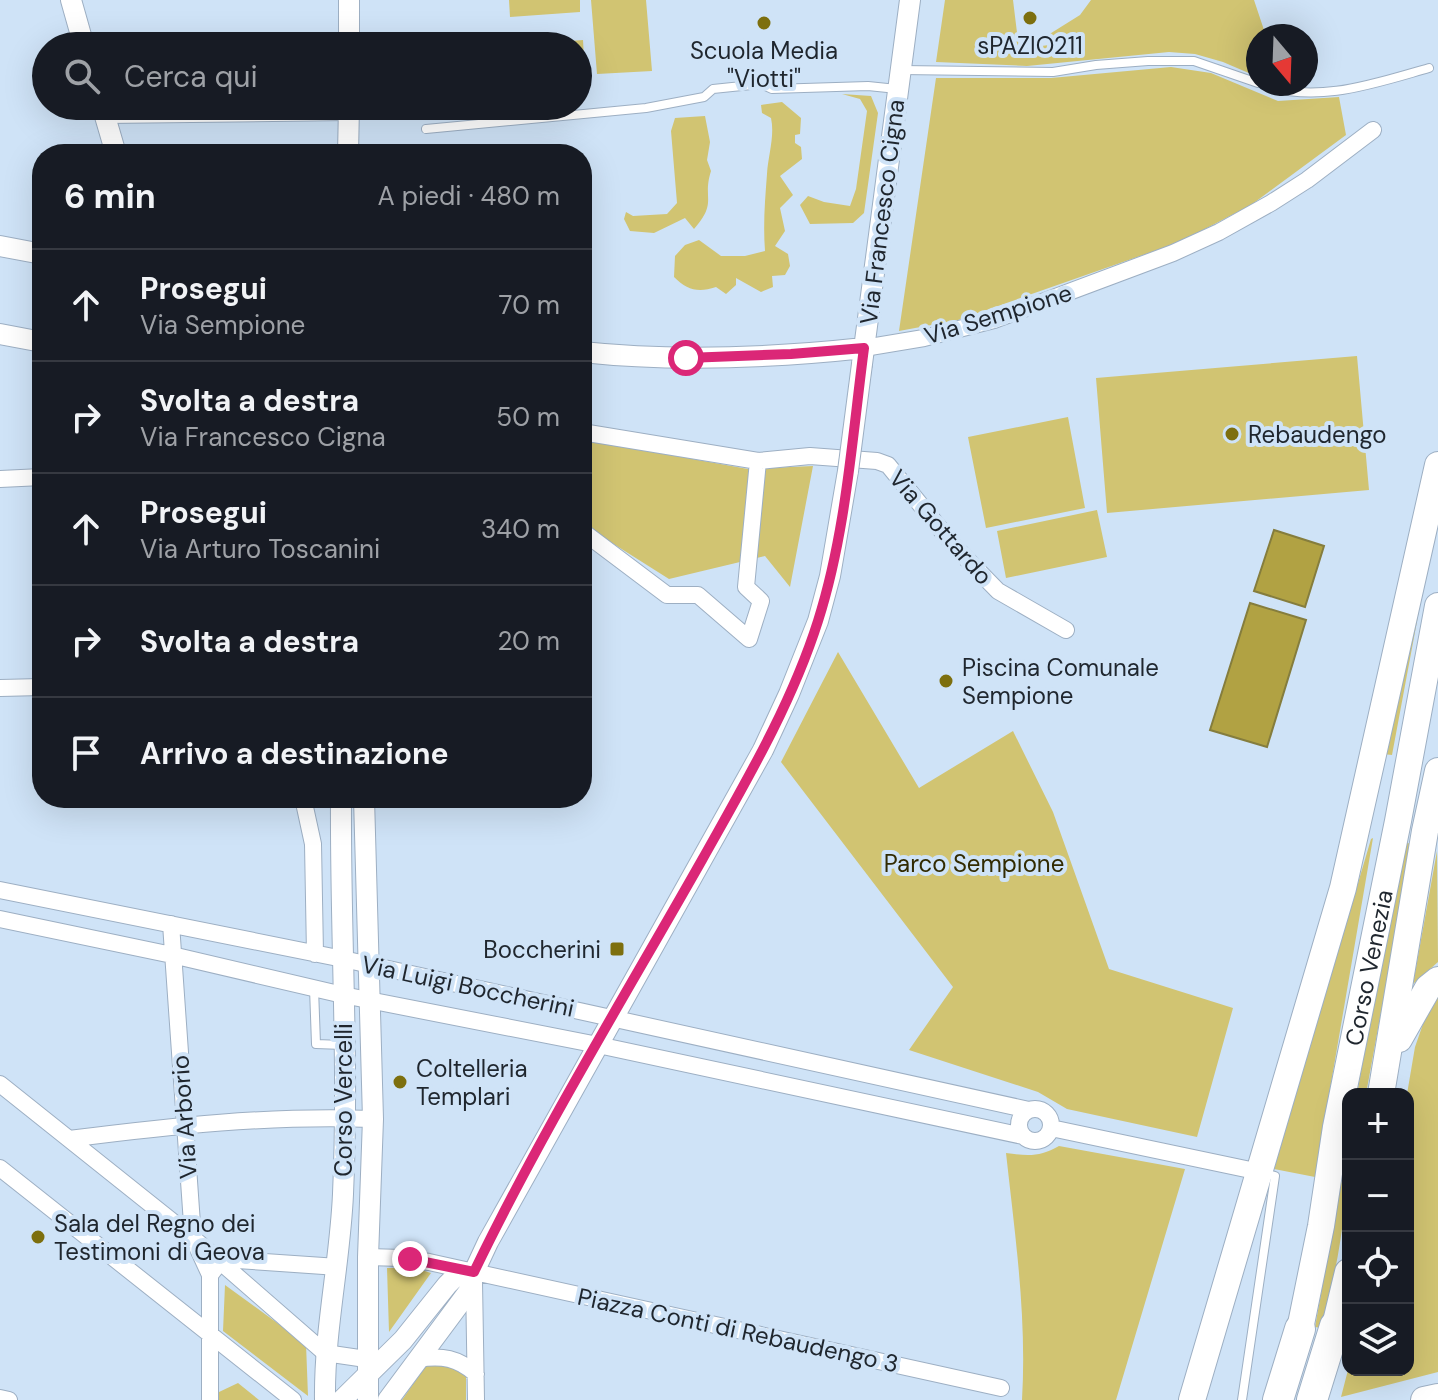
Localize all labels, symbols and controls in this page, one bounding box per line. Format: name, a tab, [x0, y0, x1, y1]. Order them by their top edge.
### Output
marker: sPAZIO211	[1021, 9, 1039, 27]
marker: Scuola Media "Viotti"	[755, 14, 773, 32]
north arrow	[1246, 24, 1318, 96]
place label: sPAZIO211	[977, 30, 1083, 61]
search box	[32, 32, 592, 120]
place label: Scuola Media "Viotti"	[690, 35, 838, 94]
icon: search	[60, 54, 104, 98]
text: Cerca qui	[124, 57, 258, 96]
street label: Via Francesco Cigna	[853, 98, 911, 326]
text: 6 min	[64, 174, 156, 219]
text: A piedi · 480 m	[378, 179, 560, 213]
text: Prosegui	[140, 269, 267, 308]
street label: Via Sempione	[920, 277, 1076, 351]
icon: ahead	[64, 283, 108, 327]
text: 70 m	[499, 288, 560, 322]
text: Via Sempione	[140, 308, 305, 342]
route start	[668, 340, 704, 376]
text: Svolta a destra	[140, 381, 359, 420]
icon: right	[64, 395, 108, 439]
text: 50 m	[496, 400, 560, 434]
place label: Rebaudengo	[1248, 419, 1387, 450]
text: Via Francesco Cigna	[140, 420, 386, 454]
marker: Rebaudengo	[1223, 425, 1241, 443]
street label: Via Gottardo	[882, 463, 1000, 591]
text: Prosegui	[140, 493, 267, 532]
icon: ahead	[64, 507, 108, 551]
text: 340 m	[481, 512, 560, 546]
text: Via Arturo Toscanini	[140, 532, 380, 566]
icon: right	[64, 619, 108, 663]
text: Svolta a destra	[140, 622, 359, 661]
text: 20 m	[497, 624, 560, 658]
place label: Piscina Comunale Sempione	[962, 652, 1159, 711]
marker: Piscina Comunale Sempione	[937, 672, 955, 690]
icon: arrive	[64, 731, 108, 775]
text: Arrivo a destinazione	[140, 734, 449, 773]
park label: Parco Sempione	[884, 848, 1064, 879]
street label: Corso Venezia	[1337, 887, 1399, 1048]
place label: Boccherini	[483, 934, 601, 965]
marker: Boccherini	[608, 940, 626, 958]
street label: Via Luigi Boccherini	[359, 948, 577, 1024]
street label: Corso Vercelli	[328, 1023, 359, 1177]
place label: Coltelleria Templari	[416, 1053, 528, 1112]
street label: Via Arborio	[164, 1054, 204, 1180]
marker: Coltelleria Templari	[391, 1073, 409, 1091]
map controls	[1342, 1088, 1414, 1376]
button: +	[1342, 1088, 1414, 1160]
button: −	[1342, 1160, 1414, 1232]
place label: Sala del Regno dei Testimoni di Geova	[54, 1208, 265, 1267]
marker: Sala del Regno dei Testimoni di Geova	[29, 1228, 47, 1246]
button: locate	[1342, 1232, 1414, 1304]
route end	[392, 1241, 428, 1277]
street label: Piazza Conti di Rebaudengo 3	[575, 1281, 901, 1379]
button: layers	[1342, 1304, 1414, 1376]

